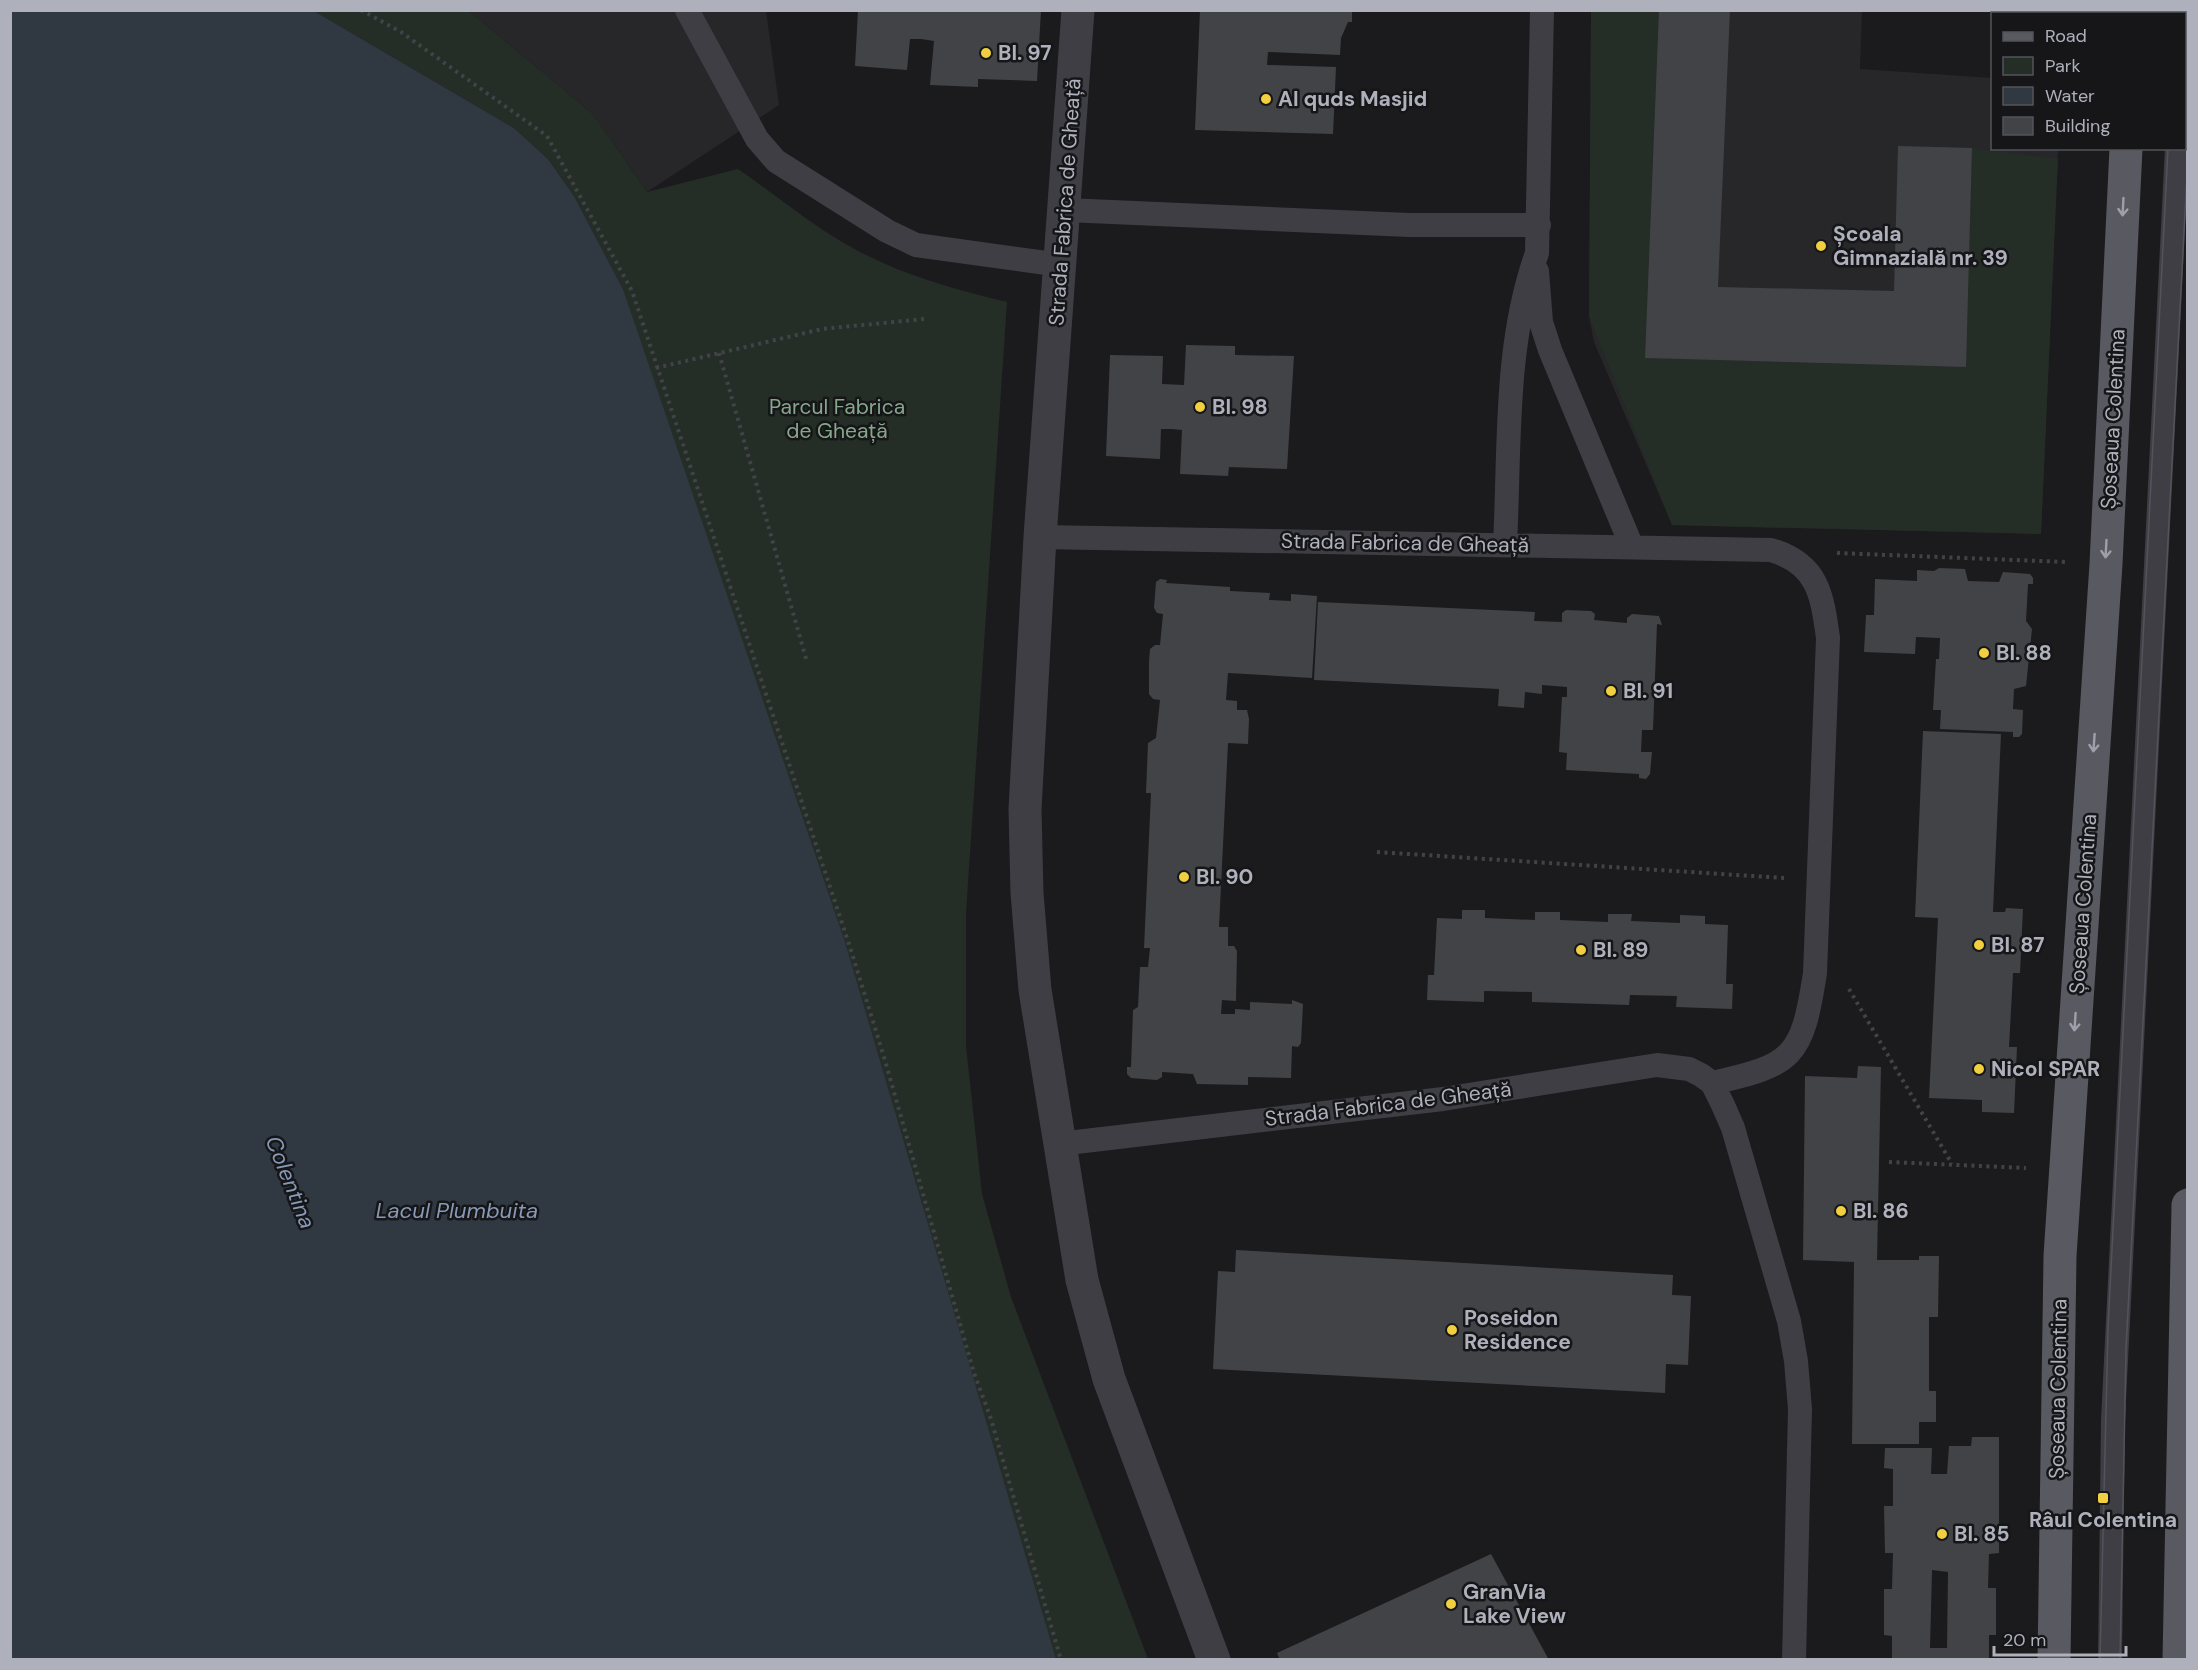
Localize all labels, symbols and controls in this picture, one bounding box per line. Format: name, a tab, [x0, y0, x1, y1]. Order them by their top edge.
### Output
legend	[1991, 12, 2186, 150]
text: Road	[2045, 24, 2087, 48]
place label: Bl. 97	[998, 39, 1052, 67]
marker: Bl. 97	[979, 46, 993, 60]
text: Park	[2045, 54, 2081, 78]
street label: Strada Fabrica de Gheață	[1042, 77, 1088, 327]
text: Water	[2045, 84, 2095, 108]
place label: Al quds Masjid	[1278, 85, 1427, 113]
marker: Al quds Masjid	[1259, 92, 1273, 106]
text: Building	[2045, 114, 2110, 138]
one-way arrow	[2118, 196, 2129, 216]
place label: Școala Gimnazială nr. 39	[1833, 220, 2008, 272]
marker: Școala Gimnazială nr. 39	[1814, 239, 1828, 253]
street label: Șoseaua Colentina	[2094, 328, 2132, 510]
park label: Parcul Fabrica de Gheață	[769, 393, 905, 445]
place label: Bl. 98	[1212, 393, 1268, 421]
marker: Bl. 98	[1193, 400, 1207, 414]
street label: Strada Fabrica de Gheață	[1281, 527, 1529, 559]
one-way arrow	[2101, 538, 2112, 558]
place label: Bl. 88	[1996, 639, 2052, 667]
marker: Bl. 88	[1977, 646, 1991, 660]
place label: Bl. 91	[1623, 677, 1673, 705]
marker: Bl. 91	[1604, 684, 1618, 698]
one-way arrow	[2088, 733, 2099, 753]
street label: Șoseaua Colentina	[2063, 813, 2103, 995]
place label: Bl. 90	[1196, 863, 1253, 891]
marker: Bl. 90	[1177, 870, 1191, 884]
place label: Bl. 87	[1991, 931, 2045, 959]
place label: Bl. 89	[1593, 936, 1648, 964]
marker: Bl. 87	[1972, 938, 1986, 952]
marker: Bl. 89	[1574, 943, 1588, 957]
one-way arrow	[2070, 1011, 2081, 1031]
place label: Nicol SPAR	[1991, 1055, 2100, 1083]
marker: Nicol SPAR	[1972, 1062, 1986, 1076]
street label: Strada Fabrica de Gheață	[1263, 1075, 1513, 1133]
water label: Colentina	[259, 1132, 322, 1233]
water label: Lacul Plumbuita	[376, 1196, 538, 1225]
place label: Bl. 86	[1853, 1197, 1909, 1225]
marker: Bl. 86	[1834, 1204, 1848, 1218]
street label: Șoseaua Colentina	[2042, 1299, 2074, 1479]
place label: Poseidon Residence	[1464, 1304, 1571, 1356]
marker: Poseidon Residence	[1445, 1323, 1459, 1337]
marker: Râul Colentina	[2096, 1491, 2110, 1505]
place label: Râul Colentina	[2029, 1506, 2177, 1534]
place label: Bl. 85	[1954, 1520, 2010, 1548]
marker: Bl. 85	[1935, 1527, 1949, 1541]
place label: GranVia Lake View	[1463, 1578, 1566, 1630]
marker: GranVia Lake View	[1444, 1597, 1458, 1611]
scale bar	[1994, 1619, 2126, 1657]
text: 20 m	[2003, 1628, 2046, 1652]

